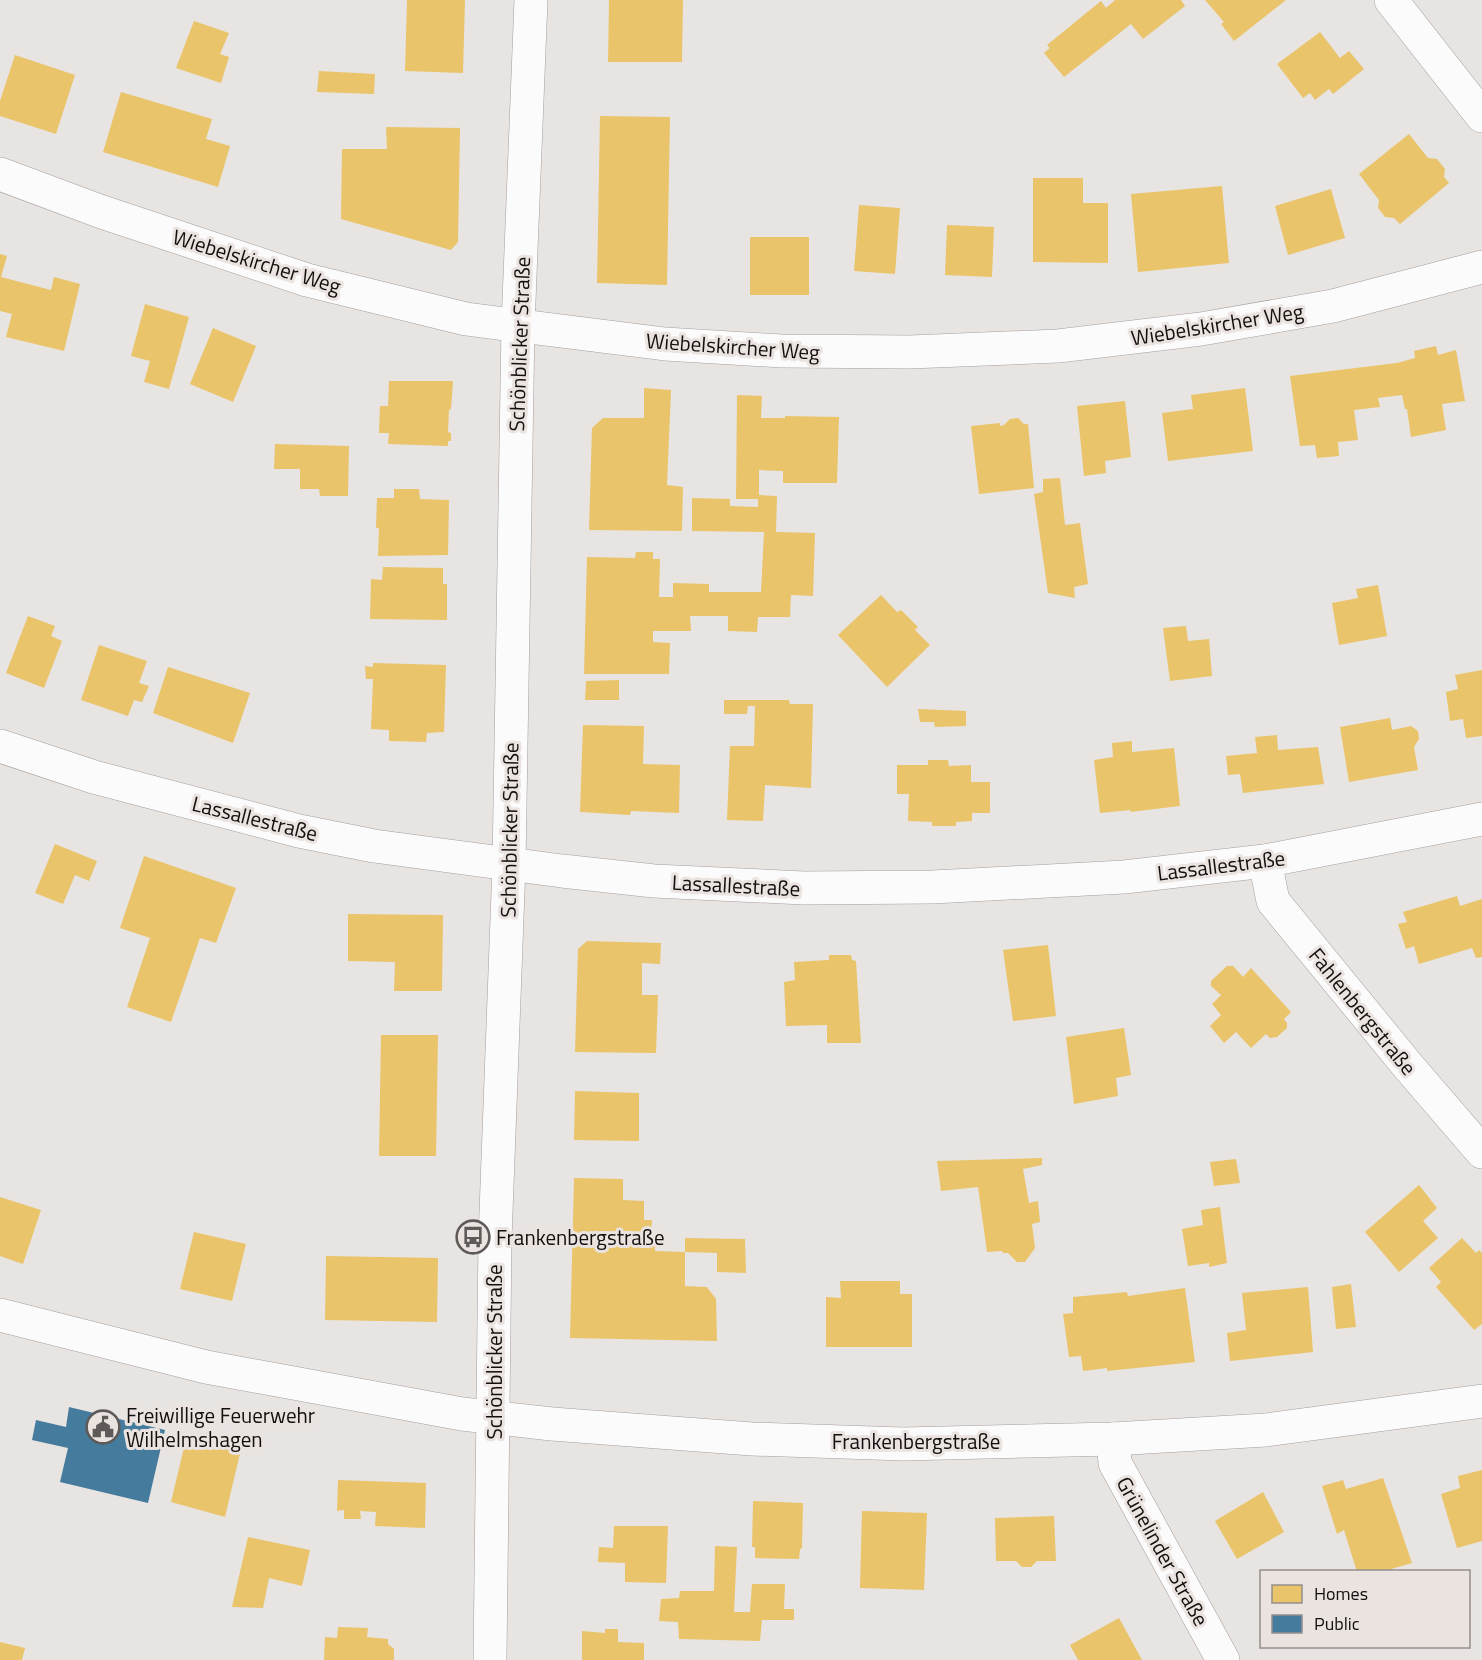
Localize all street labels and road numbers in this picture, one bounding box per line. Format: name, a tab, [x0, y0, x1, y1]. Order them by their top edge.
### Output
street label: Wiebelskircher Weg	[169, 220, 345, 302]
street label: Schönblicker Straße	[500, 256, 538, 432]
street label: Wiebelskircher Weg	[1128, 295, 1306, 353]
street label: Wiebelskircher Weg	[645, 324, 821, 368]
street label: Schönblicker Straße	[491, 742, 527, 918]
street label: Lassallestraße	[189, 787, 321, 849]
street label: Lassallestraße	[1155, 841, 1287, 889]
street label: Lassallestraße	[671, 866, 801, 904]
street label: Fahlenbergstraße	[1301, 940, 1425, 1082]
street label: Schönblicker Straße	[478, 1264, 510, 1440]
street label: Frankenbergstraße	[832, 1425, 1000, 1457]
street label: Grünelinder Straße	[1109, 1470, 1217, 1632]

